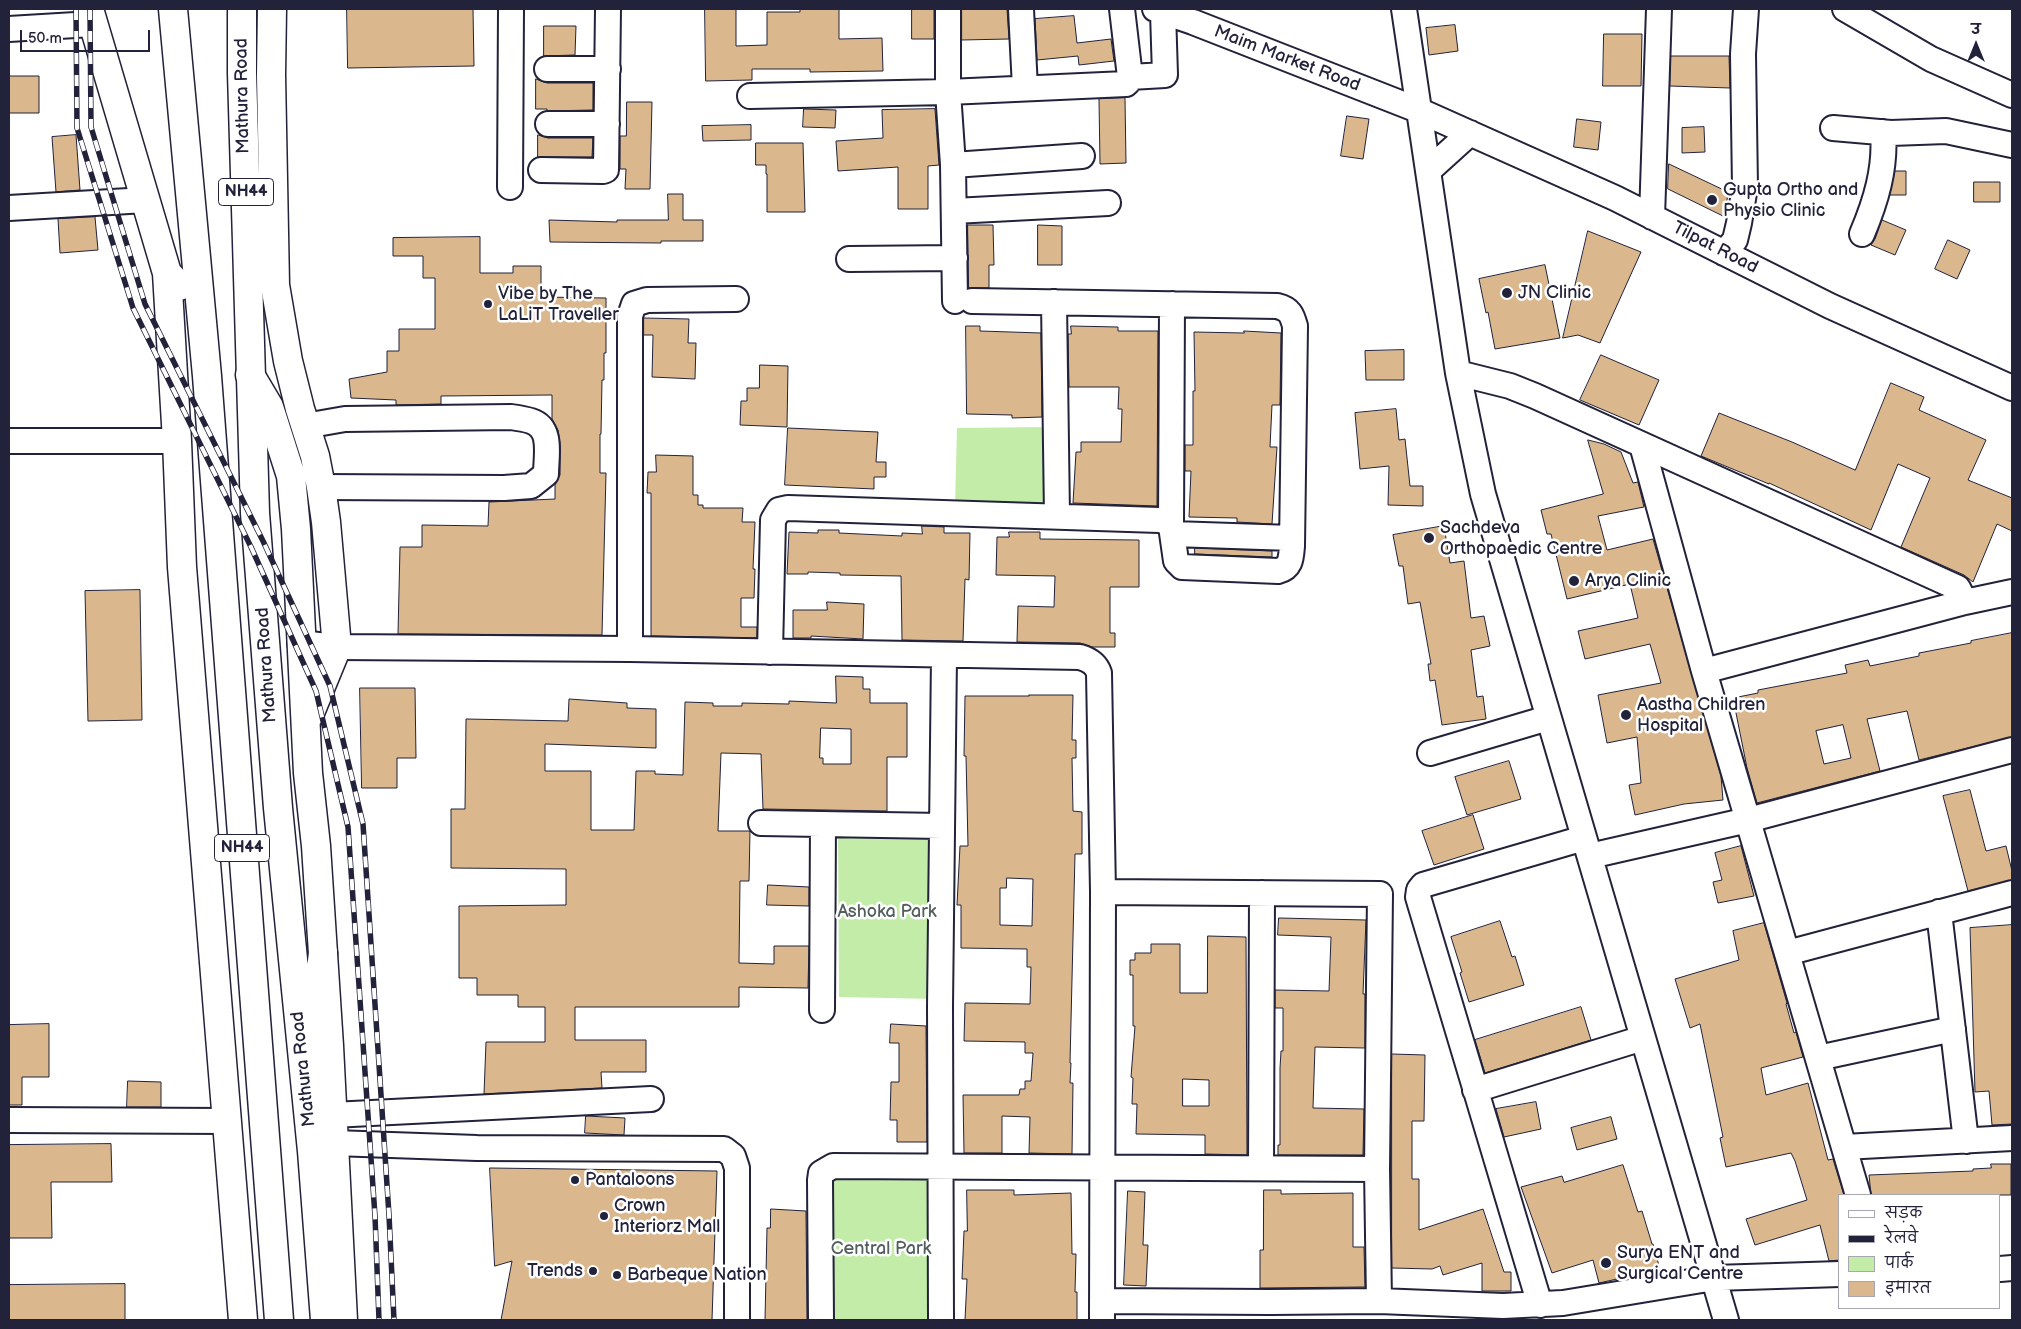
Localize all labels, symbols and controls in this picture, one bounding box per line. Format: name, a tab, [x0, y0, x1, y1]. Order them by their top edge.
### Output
scale bar	[22, 20, 152, 52]
north arrow	[1951, 20, 2001, 70]
street label: Maim Market Road	[1211, 21, 1363, 97]
text: उ	[1971, 21, 1981, 38]
text: 50 m	[28, 29, 62, 48]
street label: Mathura Road	[231, 38, 255, 154]
road number: NH44	[218, 178, 274, 206]
place label: Gupta Ortho and Physio Clinic	[1723, 179, 1858, 222]
marker: Gupta Ortho and Physio Clinic	[1705, 193, 1719, 207]
street label: Tilpat Road	[1669, 217, 1761, 279]
place label: JN Clinic	[1518, 282, 1591, 304]
place label: Vibe by The LaLiT Traveller	[498, 283, 619, 326]
marker: JN Clinic	[1500, 286, 1514, 300]
marker: Vibe by The LaLiT Traveller	[482, 298, 494, 310]
place label: Sachdeva Orthopaedic Centre	[1440, 517, 1602, 560]
marker: Sachdeva Orthopaedic Centre	[1422, 531, 1436, 545]
place label: Arya Clinic	[1585, 570, 1671, 592]
marker: Arya Clinic	[1567, 574, 1581, 588]
street label: Mathura Road	[252, 606, 282, 724]
place label: Aastha Children Hospital	[1637, 694, 1765, 736]
marker: Aastha Children Hospital	[1619, 708, 1633, 722]
road number: NH44	[214, 834, 270, 861]
park label: Ashoka Park	[837, 901, 937, 923]
street label: Mathura Road	[287, 1010, 321, 1128]
place label: Pantaloons	[585, 1169, 675, 1191]
marker: Pantaloons	[569, 1174, 581, 1186]
legend	[1838, 1194, 2001, 1309]
place label: Crown Interiorz Mall	[614, 1195, 720, 1238]
text: सड़क	[1885, 1204, 1922, 1223]
marker: Crown Interiorz Mall	[598, 1210, 610, 1222]
text: रेलवे	[1885, 1229, 1918, 1248]
park label: Central Park	[831, 1238, 931, 1260]
place label: Surya ENT and Surgical Centre	[1617, 1242, 1743, 1284]
text: पार्क	[1885, 1254, 1913, 1273]
marker: Surya ENT and Surgical Centre	[1599, 1256, 1613, 1270]
place label: Trends	[527, 1260, 583, 1282]
place label: Barbeque Nation	[627, 1264, 767, 1286]
marker: Trends	[587, 1265, 599, 1277]
marker: Barbeque Nation	[611, 1269, 623, 1281]
text: इमारत	[1885, 1279, 1931, 1298]

